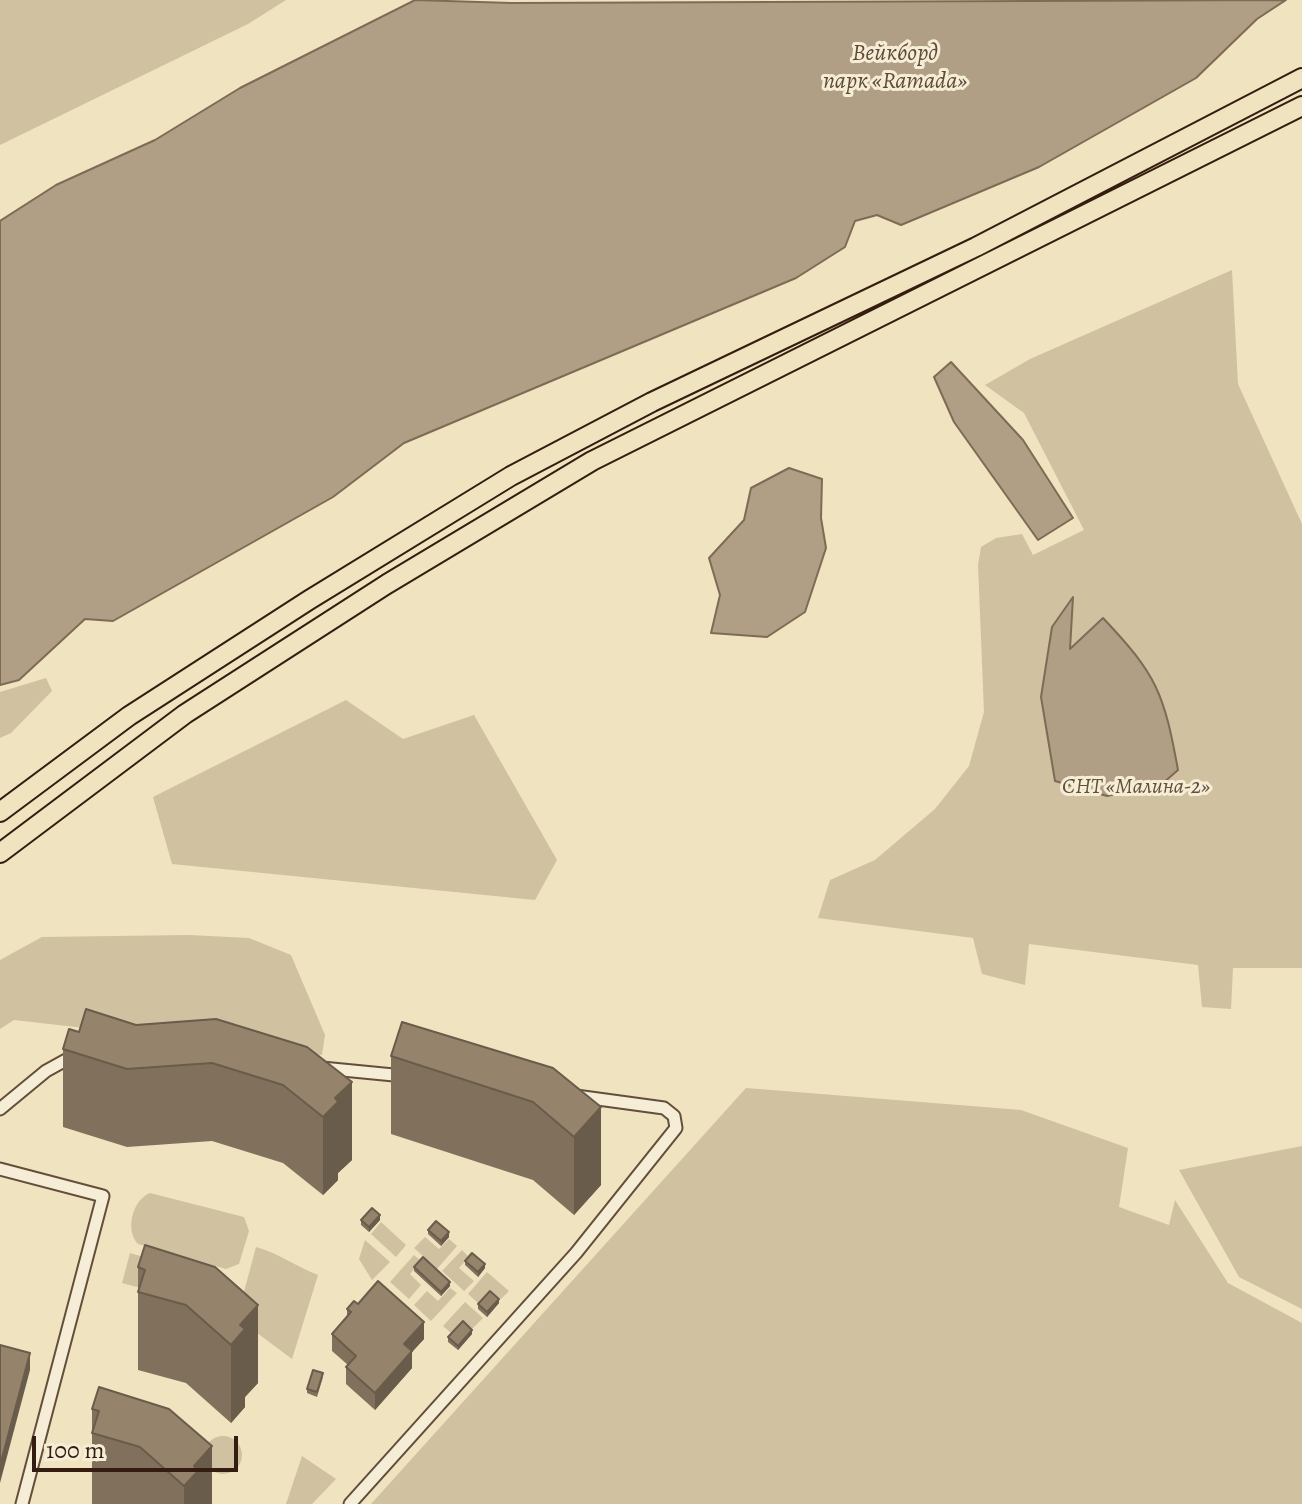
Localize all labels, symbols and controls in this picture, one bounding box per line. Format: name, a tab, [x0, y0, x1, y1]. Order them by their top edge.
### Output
water label: Вейкборд парк «Ramada»	[823, 40, 967, 96]
park label: СНТ «Малина-2»	[1062, 775, 1210, 801]
scale bar	[36, 1420, 242, 1470]
text: 100 m	[46, 1434, 105, 1466]

